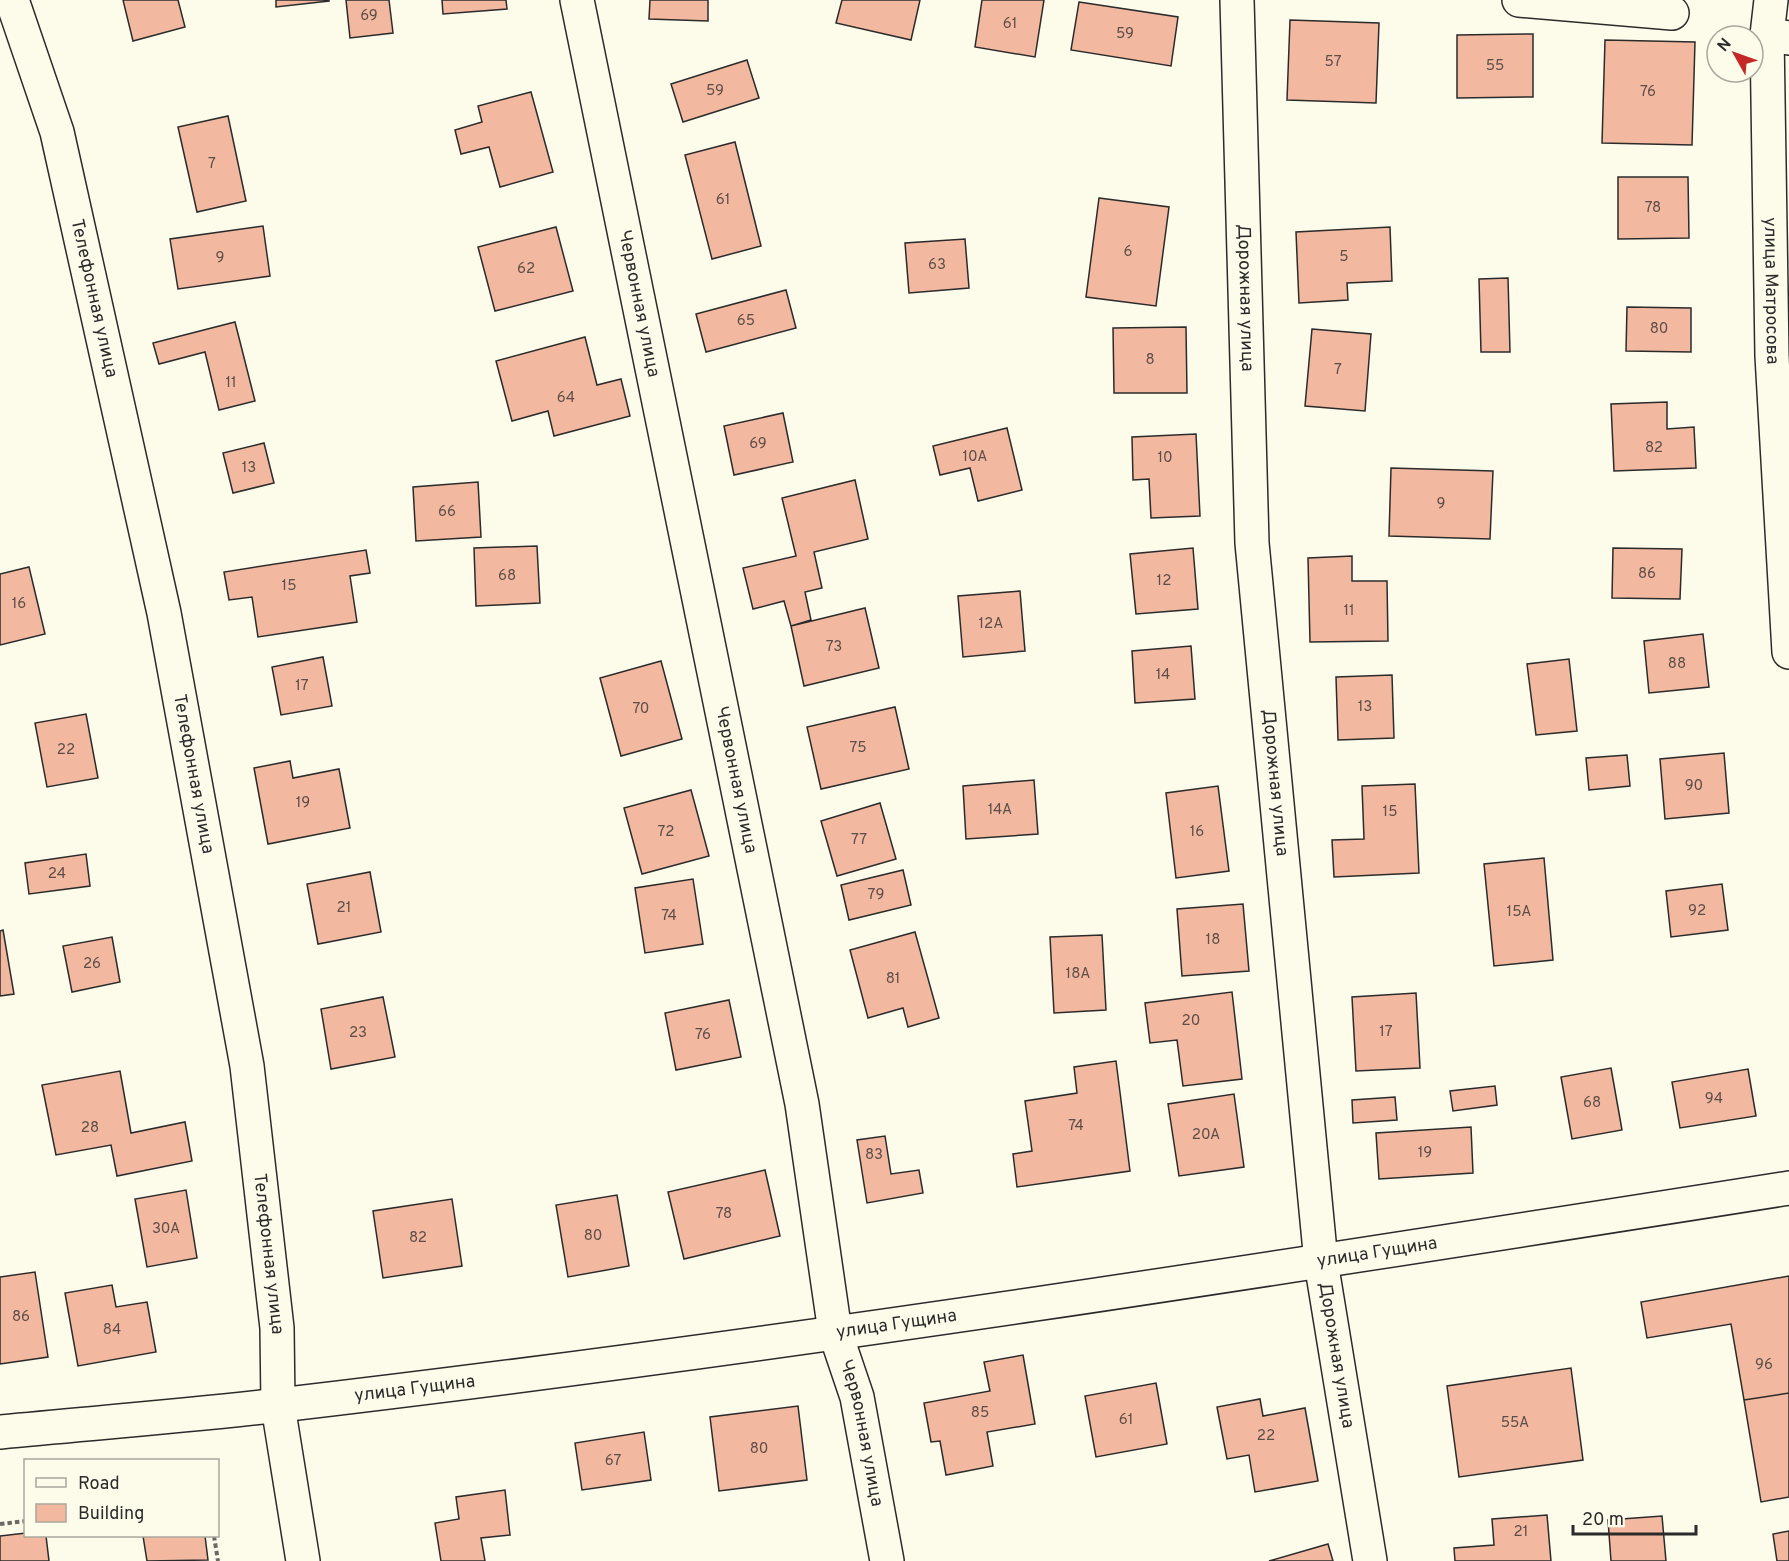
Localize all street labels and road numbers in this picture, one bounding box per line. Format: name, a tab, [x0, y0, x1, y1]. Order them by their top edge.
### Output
street label: Телефонная улица	[65, 217, 123, 380]
street label: улица Матросова	[1758, 217, 1784, 365]
street label: Дорожная улица	[1232, 224, 1259, 372]
street label: Червонная улица	[613, 228, 665, 379]
street label: Телефонная улица	[168, 692, 219, 856]
street label: Червонная улица	[710, 704, 762, 856]
street label: Дорожная улица	[1257, 708, 1294, 857]
street label: Телефонная улица	[248, 1172, 289, 1335]
street label: улица Гущина	[1315, 1232, 1439, 1273]
street label: Дорожная улица	[1313, 1281, 1360, 1430]
street label: улица Гущина	[835, 1304, 958, 1344]
street label: Червонная улица	[834, 1357, 888, 1508]
street label: улица Гущина	[353, 1370, 476, 1408]

